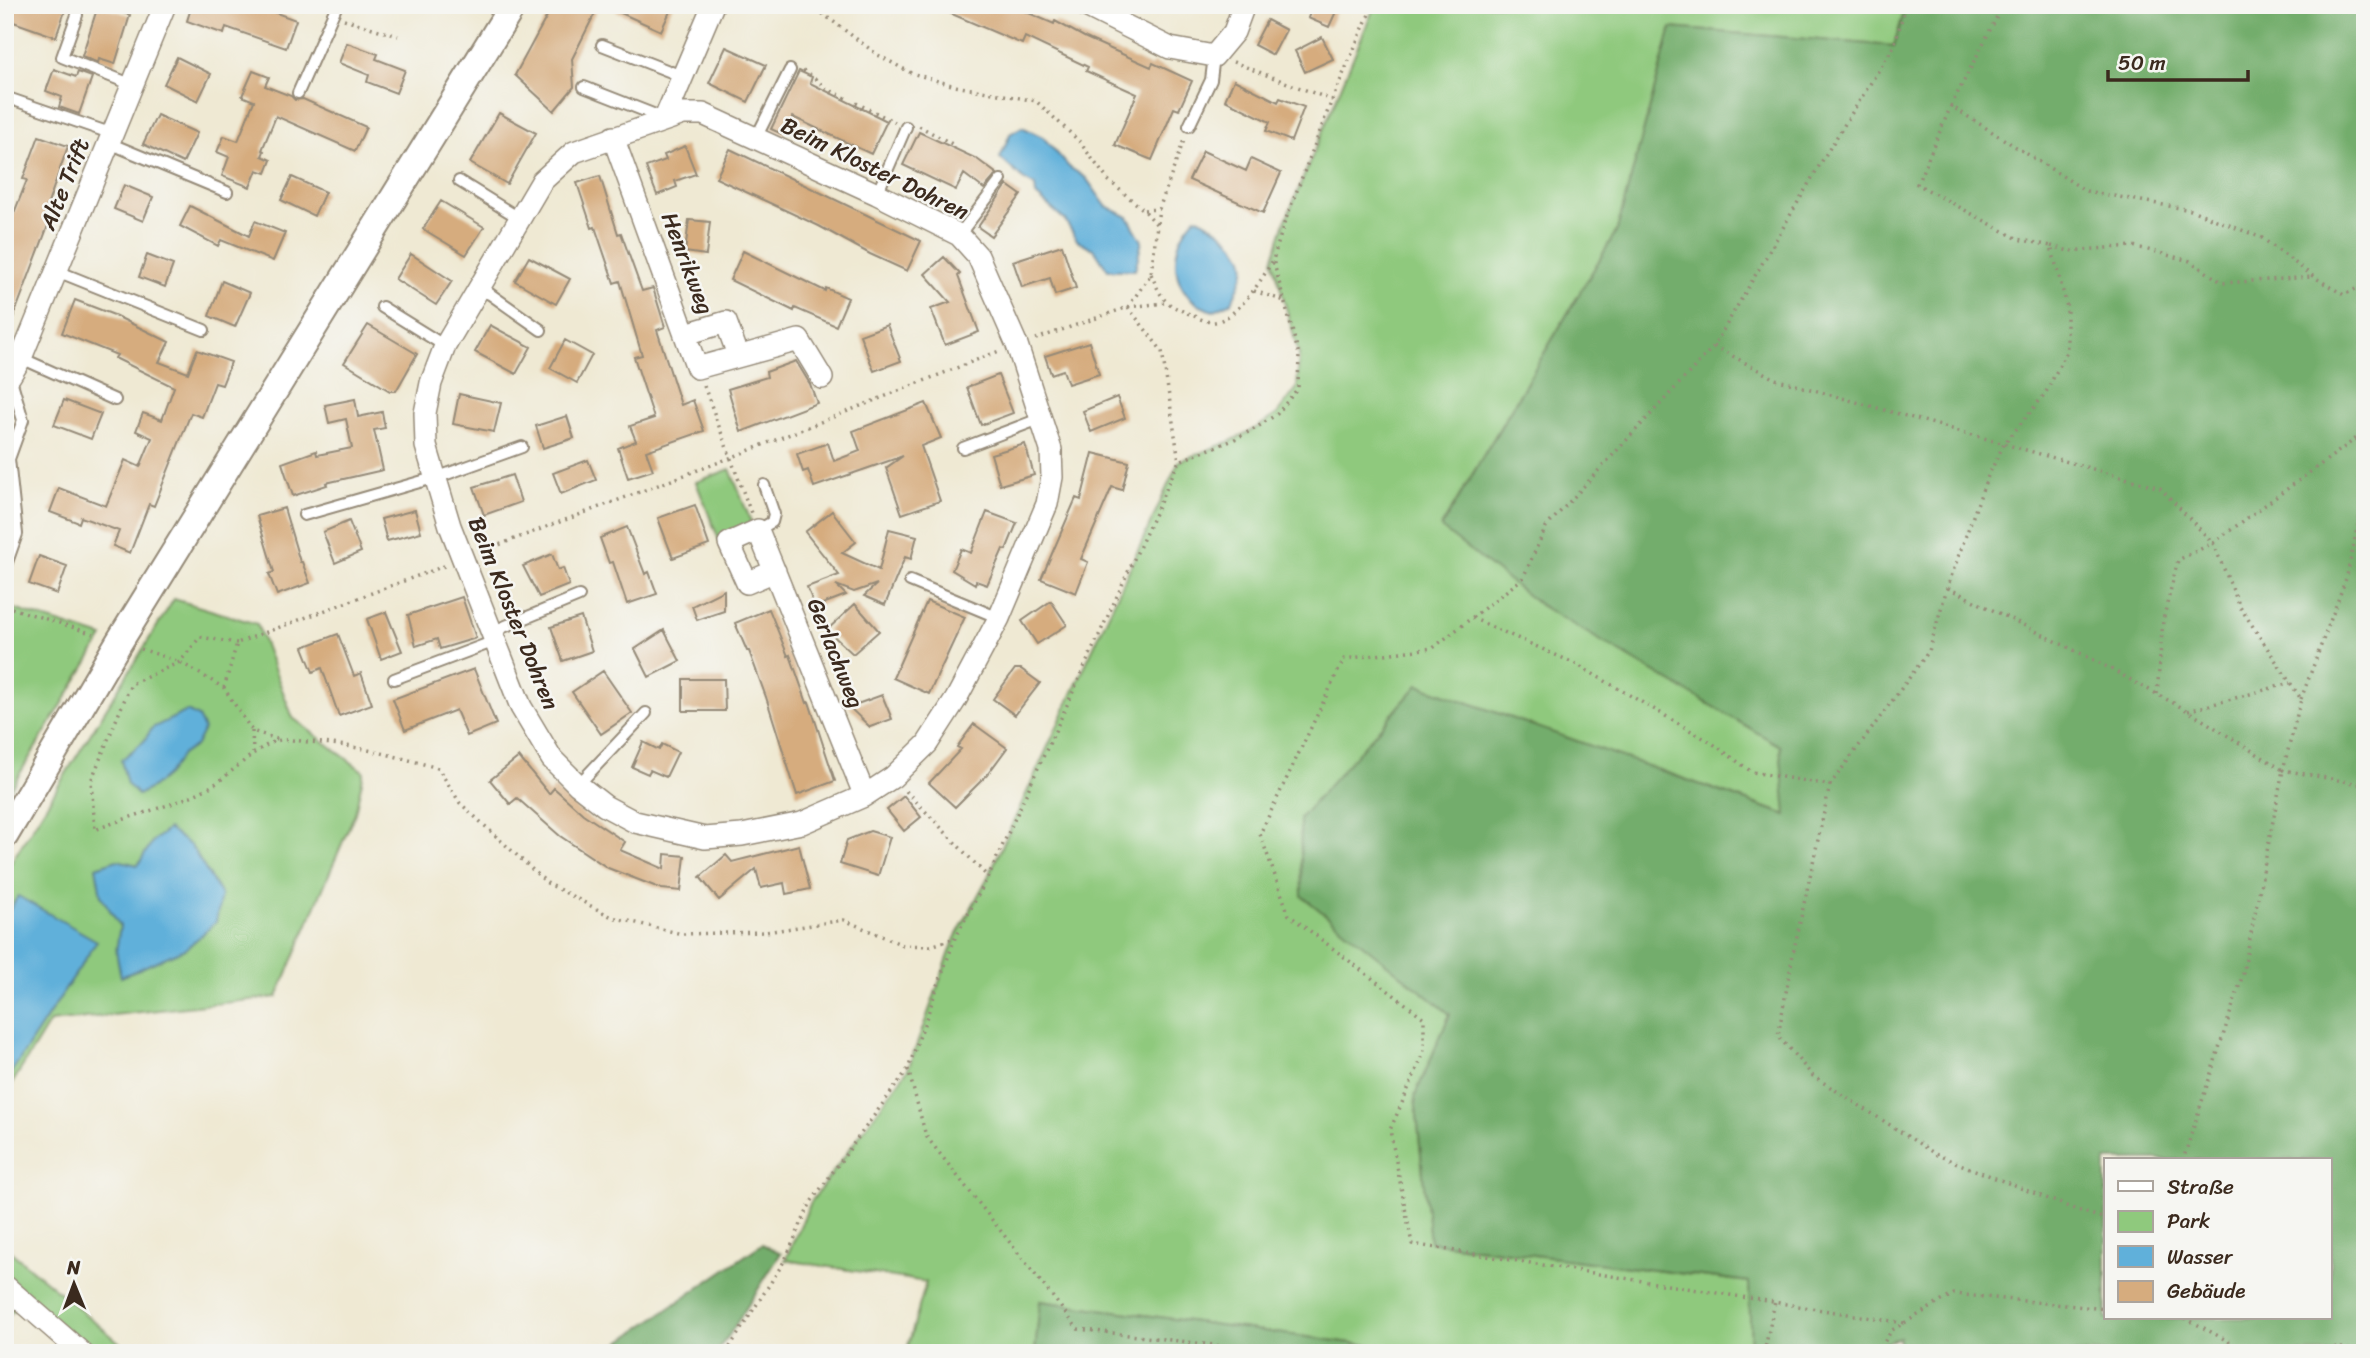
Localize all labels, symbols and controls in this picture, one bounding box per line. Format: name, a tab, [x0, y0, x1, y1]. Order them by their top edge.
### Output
scale bar	[2108, 38, 2248, 82]
text: 50 m	[2118, 44, 2166, 82]
street label: Beim Kloster Dohren	[773, 105, 976, 232]
street label: Alte Trift	[27, 131, 102, 237]
street label: Henrikweg	[649, 206, 726, 321]
street label: Beim Kloster Dohren	[456, 510, 571, 716]
street label: Gerlachweg	[795, 592, 876, 715]
legend	[2104, 1158, 2332, 1320]
text: Straße	[2167, 1168, 2234, 1206]
text: Park	[2167, 1202, 2210, 1240]
text: Wasser	[2167, 1238, 2234, 1276]
north arrow	[38, 1250, 108, 1320]
text: N	[66, 1251, 81, 1284]
text: Gebäude	[2167, 1272, 2245, 1310]

